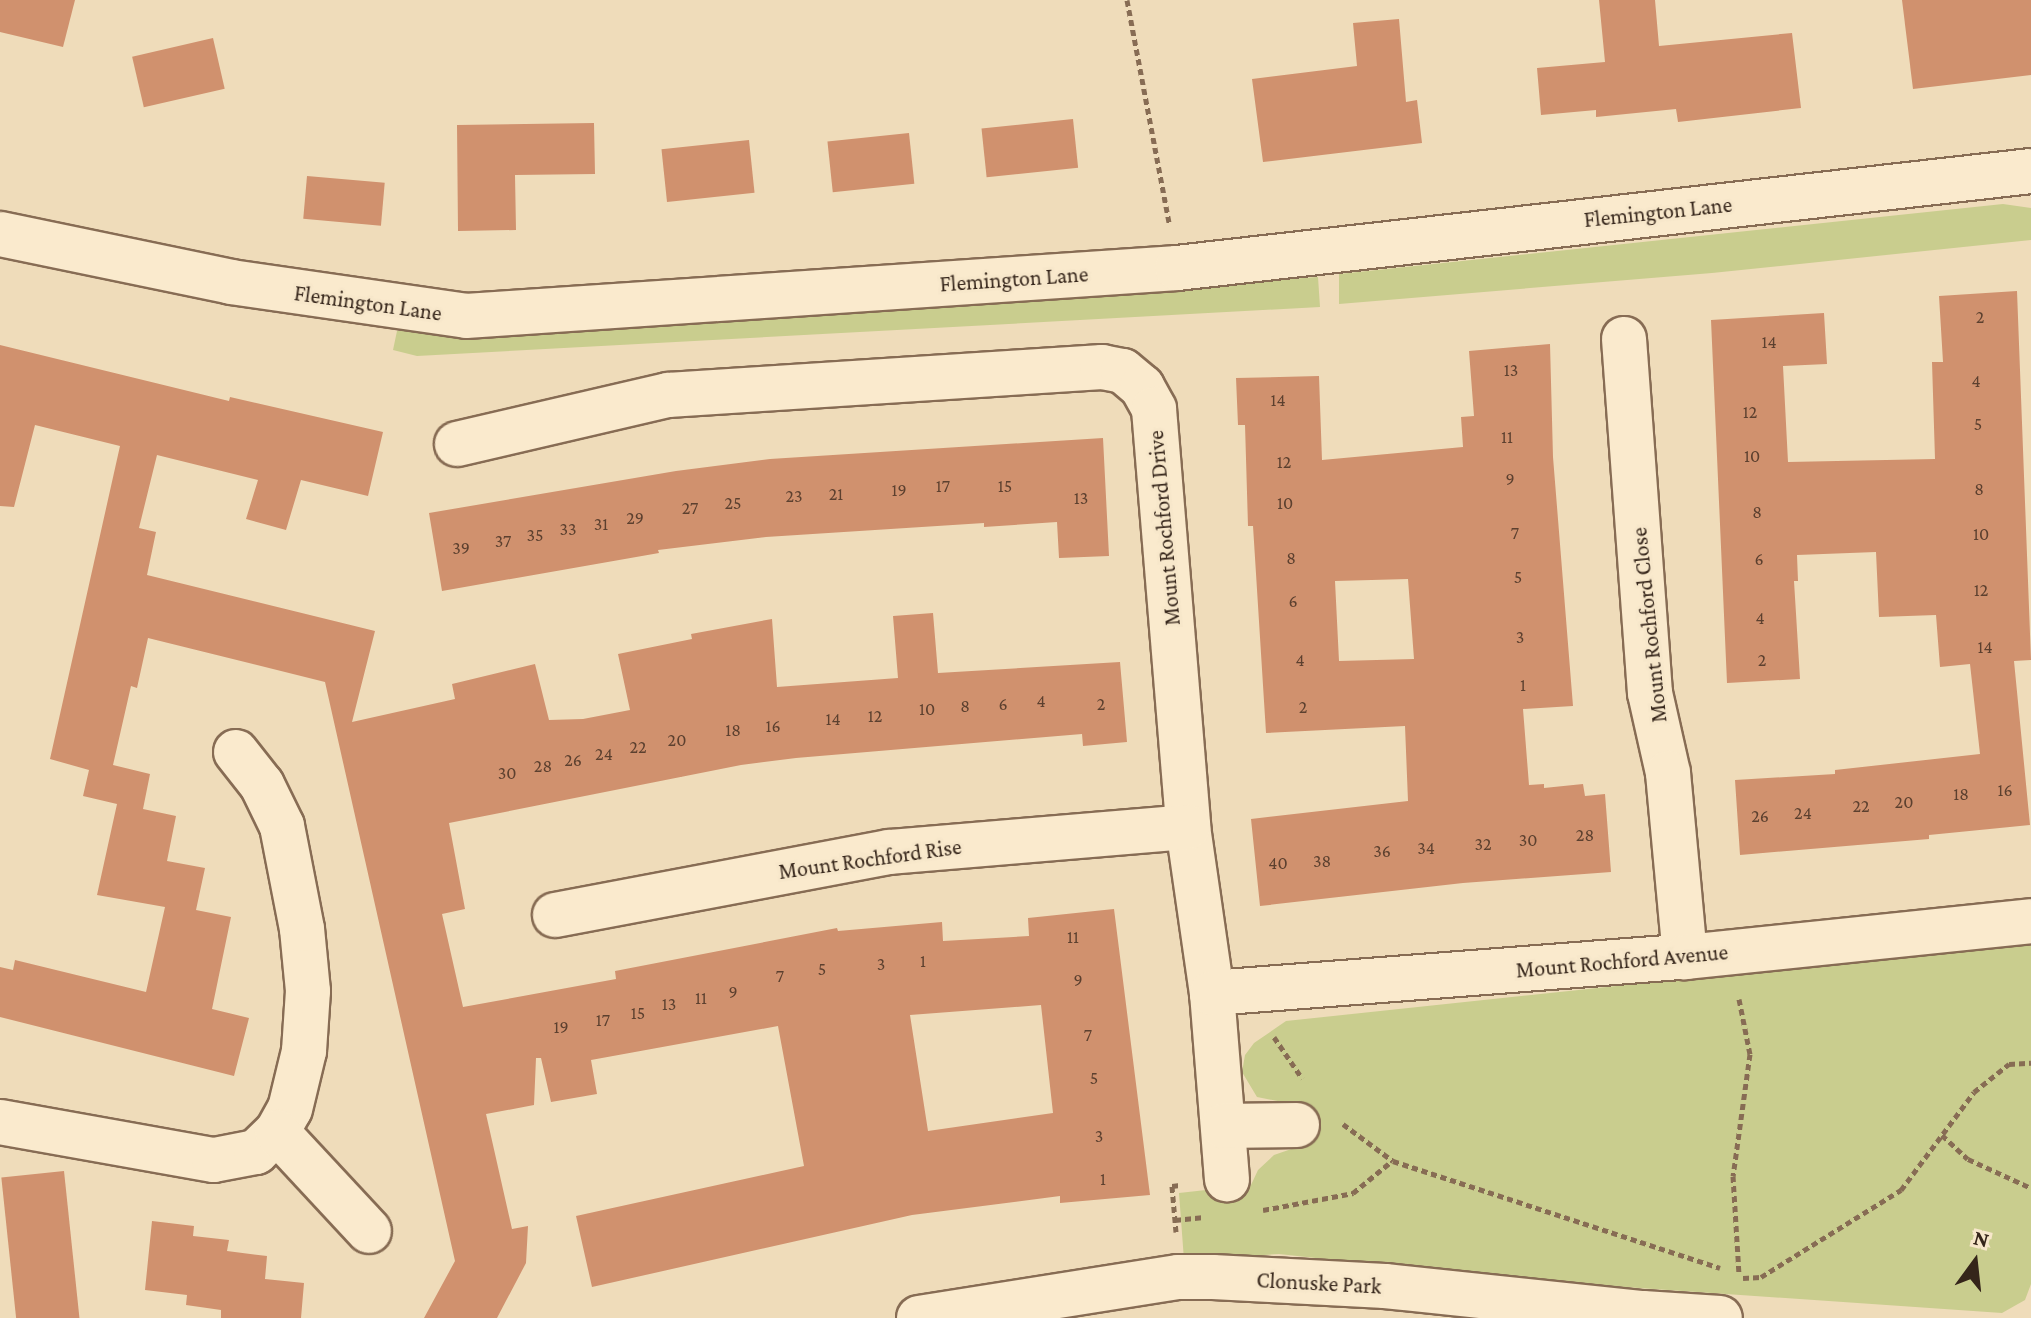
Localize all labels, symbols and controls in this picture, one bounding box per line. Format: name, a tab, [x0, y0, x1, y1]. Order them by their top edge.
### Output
street label: Flemington Lane	[1583, 191, 1733, 233]
street label: Flemington Lane	[939, 261, 1089, 297]
street label: Flemington Lane	[292, 280, 444, 326]
house number: 2	[1976, 306, 1984, 328]
house number: 14	[1761, 331, 1777, 353]
house number: 13	[1504, 359, 1518, 381]
house number: 4	[1971, 370, 1981, 392]
house number: 14	[1270, 389, 1286, 411]
house number: 12	[1743, 401, 1757, 423]
house number: 5	[1974, 413, 1982, 435]
house number: 11	[1501, 426, 1513, 448]
street label: Mount Rochford Drive	[1142, 429, 1186, 627]
house number: 10	[1744, 445, 1760, 467]
house number: 12	[1277, 451, 1291, 473]
house number: 9	[1505, 468, 1515, 490]
house number: 17	[936, 475, 950, 497]
house number: 15	[998, 475, 1012, 497]
house number: 8	[1974, 478, 1984, 500]
house number: 19	[891, 479, 907, 501]
house number: 21	[829, 483, 843, 505]
house number: 23	[785, 485, 803, 507]
house number: 13	[1074, 487, 1088, 509]
house number: 25	[724, 492, 742, 514]
house number: 10	[1277, 492, 1293, 514]
house number: 27	[682, 497, 698, 519]
house number: 8	[1752, 501, 1762, 523]
house number: 29	[626, 507, 644, 529]
house number: 31	[594, 513, 608, 535]
house number: 33	[560, 518, 576, 540]
house number: 7	[1511, 522, 1519, 544]
house number: 10	[1973, 523, 1989, 545]
house number: 35	[526, 524, 544, 546]
street label: Mount Rochford Close	[1626, 526, 1672, 724]
house number: 37	[495, 530, 511, 552]
house number: 39	[452, 537, 470, 559]
house number: 8	[1286, 547, 1296, 569]
house number: 6	[1754, 548, 1764, 570]
house number: 5	[1514, 566, 1522, 588]
house number: 12	[1974, 579, 1988, 601]
house number: 6	[1288, 590, 1298, 612]
house number: 4	[1755, 607, 1765, 629]
house number: 3	[1516, 626, 1524, 648]
house number: 14	[1977, 636, 1993, 658]
house number: 4	[1295, 649, 1305, 671]
house number: 2	[1758, 649, 1766, 671]
house number: 1	[1520, 674, 1526, 696]
house number: 4	[1036, 690, 1046, 712]
house number: 6	[998, 693, 1008, 715]
house number: 2	[1097, 693, 1105, 715]
house number: 8	[960, 695, 970, 717]
house number: 2	[1299, 696, 1307, 718]
house number: 10	[919, 698, 935, 720]
house number: 12	[868, 705, 882, 727]
house number: 14	[825, 708, 841, 730]
house number: 16	[765, 715, 781, 737]
house number: 18	[725, 719, 741, 741]
house number: 20	[668, 729, 686, 751]
house number: 22	[629, 736, 647, 758]
house number: 24	[595, 743, 613, 765]
house number: 26	[564, 749, 582, 771]
house number: 28	[534, 755, 552, 777]
house number: 30	[498, 762, 516, 784]
house number: 16	[1997, 779, 2013, 801]
house number: 18	[1953, 783, 1969, 805]
house number: 20	[1895, 791, 1913, 813]
house number: 22	[1852, 795, 1870, 817]
house number: 24	[1794, 802, 1812, 824]
house number: 26	[1751, 805, 1769, 827]
house number: 28	[1576, 824, 1594, 846]
house number: 30	[1519, 829, 1537, 851]
street label: Mount Rochford Rise	[777, 833, 963, 885]
house number: 32	[1474, 833, 1492, 855]
house number: 34	[1417, 837, 1435, 859]
house number: 36	[1373, 840, 1391, 862]
house number: 38	[1313, 850, 1331, 872]
house number: 40	[1268, 852, 1288, 874]
house number: 11	[1067, 926, 1079, 948]
street label: Mount Rochford Avenue	[1515, 939, 1729, 983]
house number: 1	[920, 950, 926, 972]
house number: 3	[877, 953, 885, 975]
house number: 5	[818, 958, 826, 980]
house number: 7	[776, 965, 784, 987]
house number: 9	[1073, 969, 1083, 991]
house number: 9	[728, 981, 738, 1003]
house number: 11	[695, 987, 707, 1009]
house number: 13	[662, 993, 676, 1015]
house number: 15	[631, 1002, 645, 1024]
house number: 17	[596, 1009, 610, 1031]
house number: 19	[553, 1016, 569, 1038]
house number: 7	[1084, 1024, 1092, 1046]
house number: 5	[1090, 1067, 1098, 1089]
house number: 3	[1095, 1125, 1103, 1147]
house number: 1	[1100, 1168, 1106, 1190]
north arrow	[1935, 1222, 2015, 1302]
text: N	[1971, 1224, 1992, 1252]
street label: Clonuske Park	[1256, 1267, 1382, 1299]

